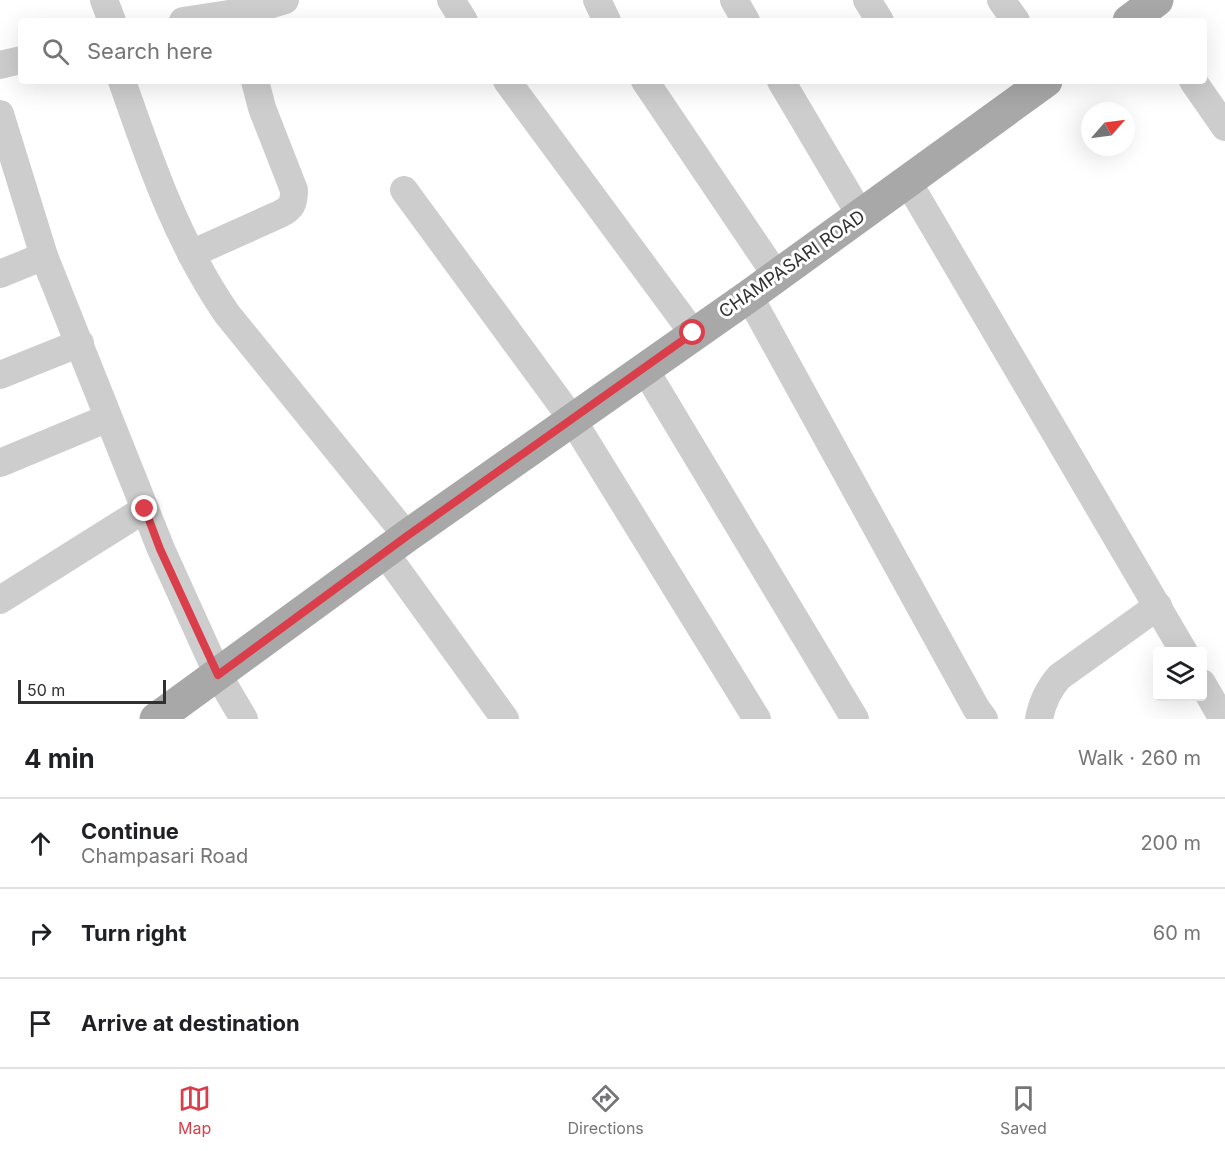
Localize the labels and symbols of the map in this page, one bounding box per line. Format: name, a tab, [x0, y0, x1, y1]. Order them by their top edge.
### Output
north arrow	[1081, 102, 1135, 156]
street label: CHAMPASARI ROAD	[715, 205, 869, 322]
route start	[679, 319, 705, 345]
route end	[131, 495, 157, 521]
scale bar	[18, 677, 166, 704]

